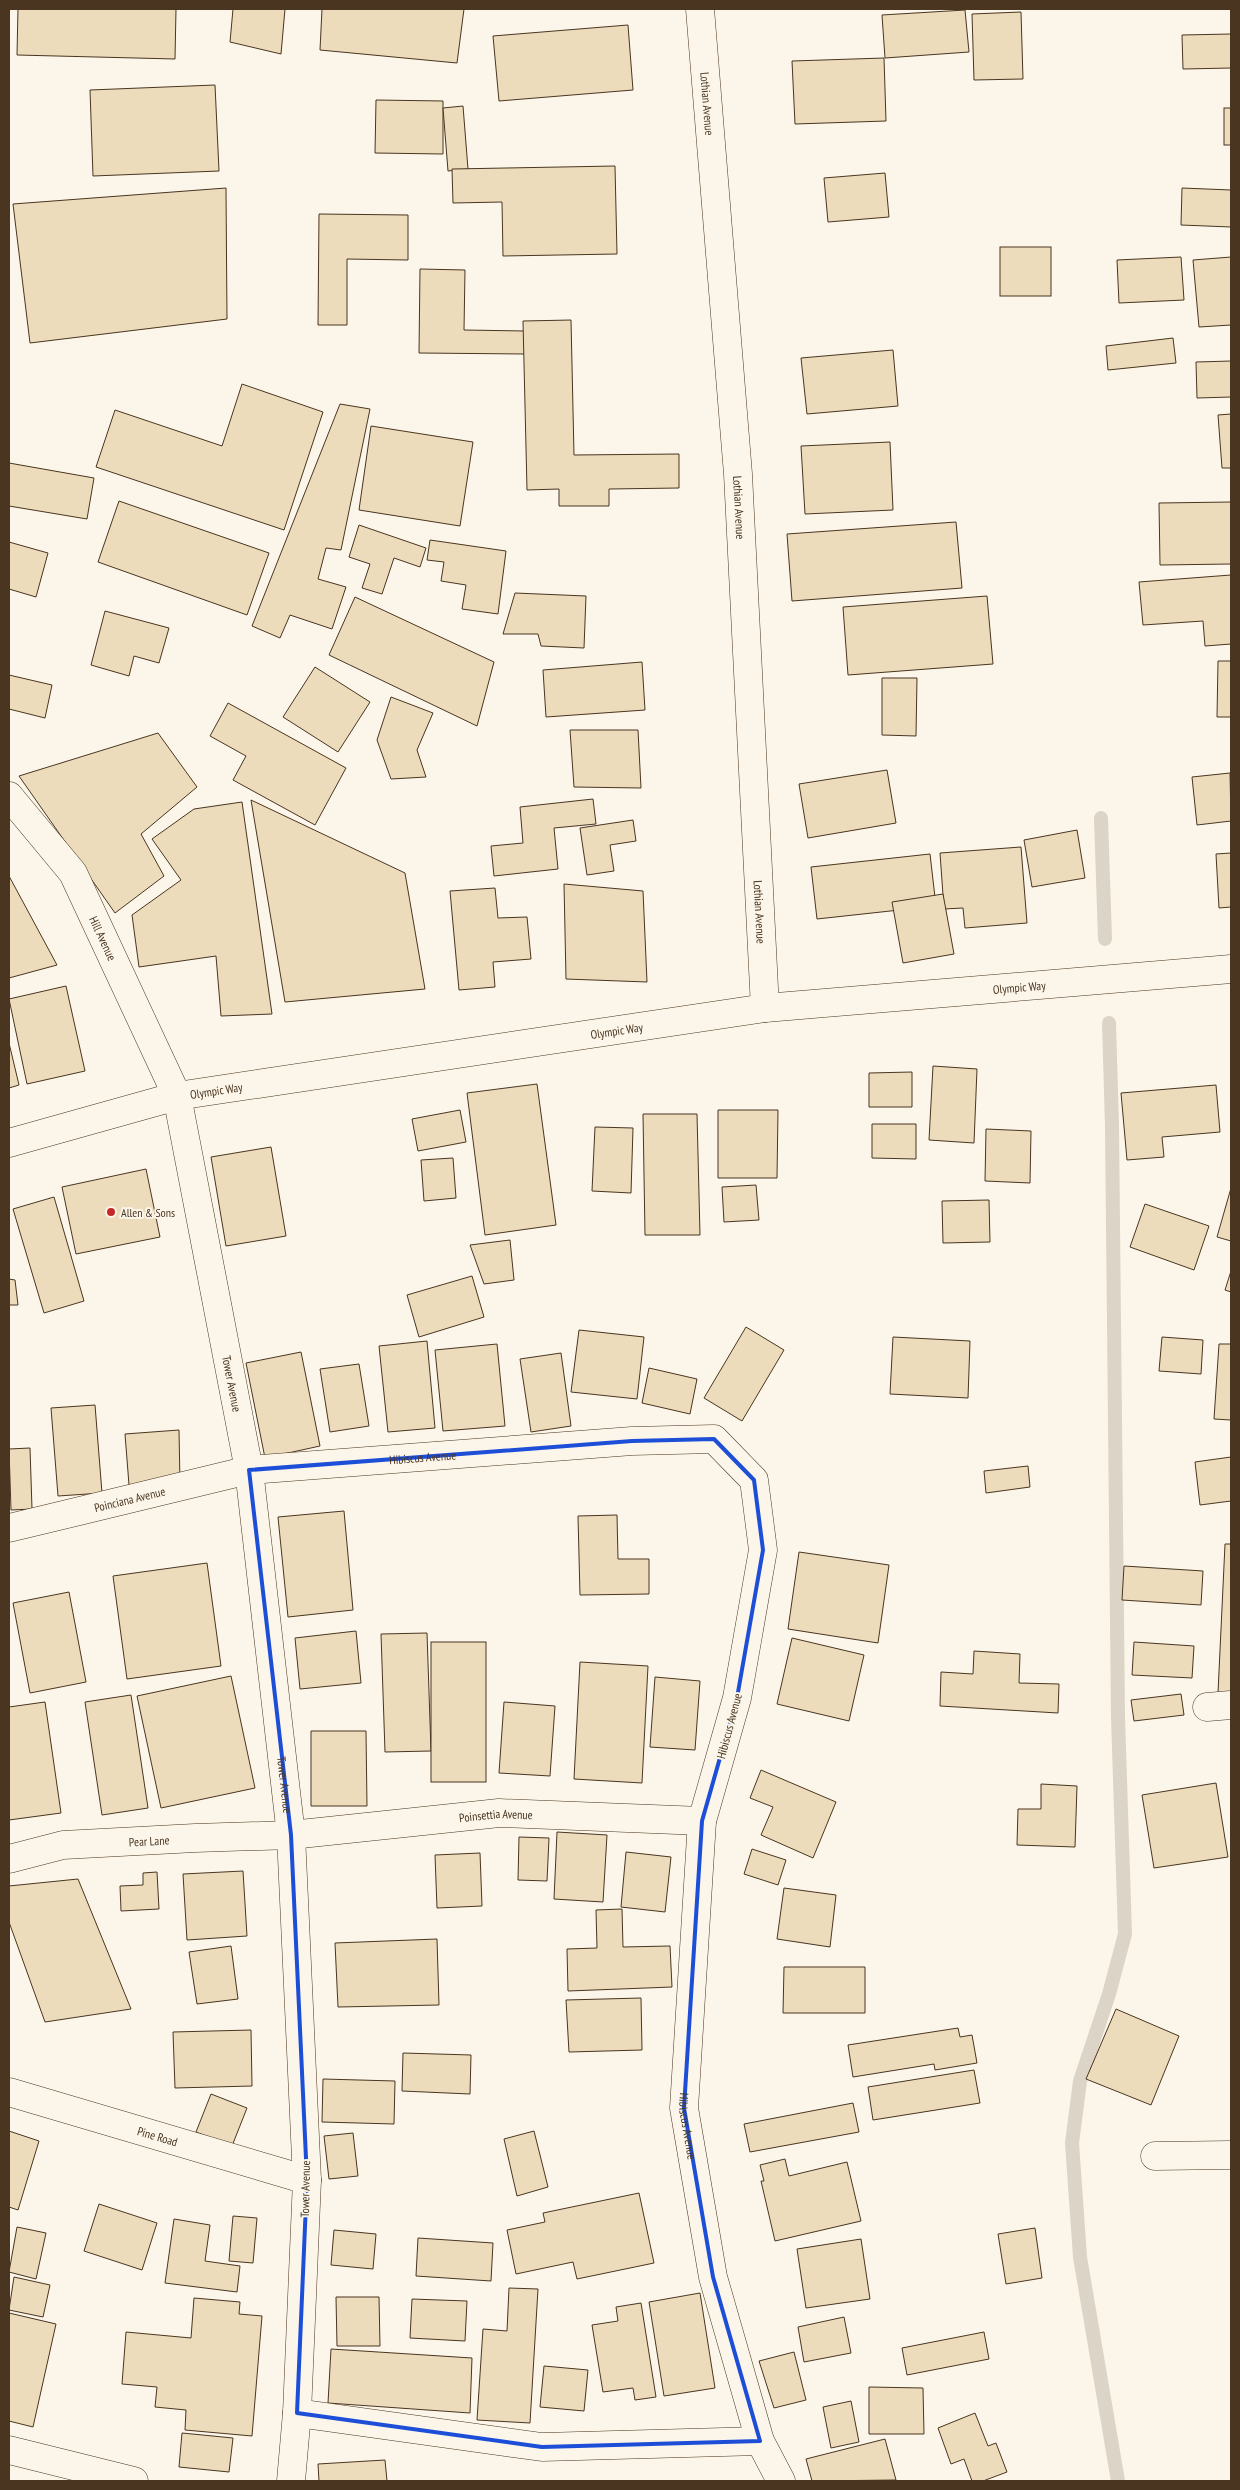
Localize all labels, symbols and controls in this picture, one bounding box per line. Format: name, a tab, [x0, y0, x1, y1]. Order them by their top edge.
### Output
street label: Lothian Avenue	[698, 71, 718, 136]
street label: Lothian Avenue	[731, 475, 749, 540]
street label: Lothian Avenue	[751, 880, 769, 944]
street label: Hill Avenue	[87, 914, 120, 963]
street label: Olympic Way	[992, 977, 1047, 996]
street label: Olympic Way	[589, 1019, 644, 1042]
street label: Olympic Way	[189, 1079, 244, 1101]
place label: Allen & Sons	[121, 1205, 175, 1220]
marker: Allen & Sons	[105, 1206, 117, 1218]
street label: Tower Avenue	[220, 1354, 245, 1413]
street label: Hibiscus Avenue	[389, 1447, 457, 1467]
street label: Poinciana Avenue	[92, 1483, 167, 1515]
street label: Hibiscus Avenue	[713, 1692, 745, 1760]
street label: Tower Avenue	[275, 1756, 296, 1814]
street label: Poinsettia Avenue	[458, 1805, 533, 1825]
street label: Pear Lane	[128, 1832, 170, 1849]
street label: Hibiscus Avenue	[676, 2092, 700, 2161]
street label: Pine Road	[136, 2123, 180, 2149]
street label: Tower Avenue	[297, 2160, 313, 2218]

